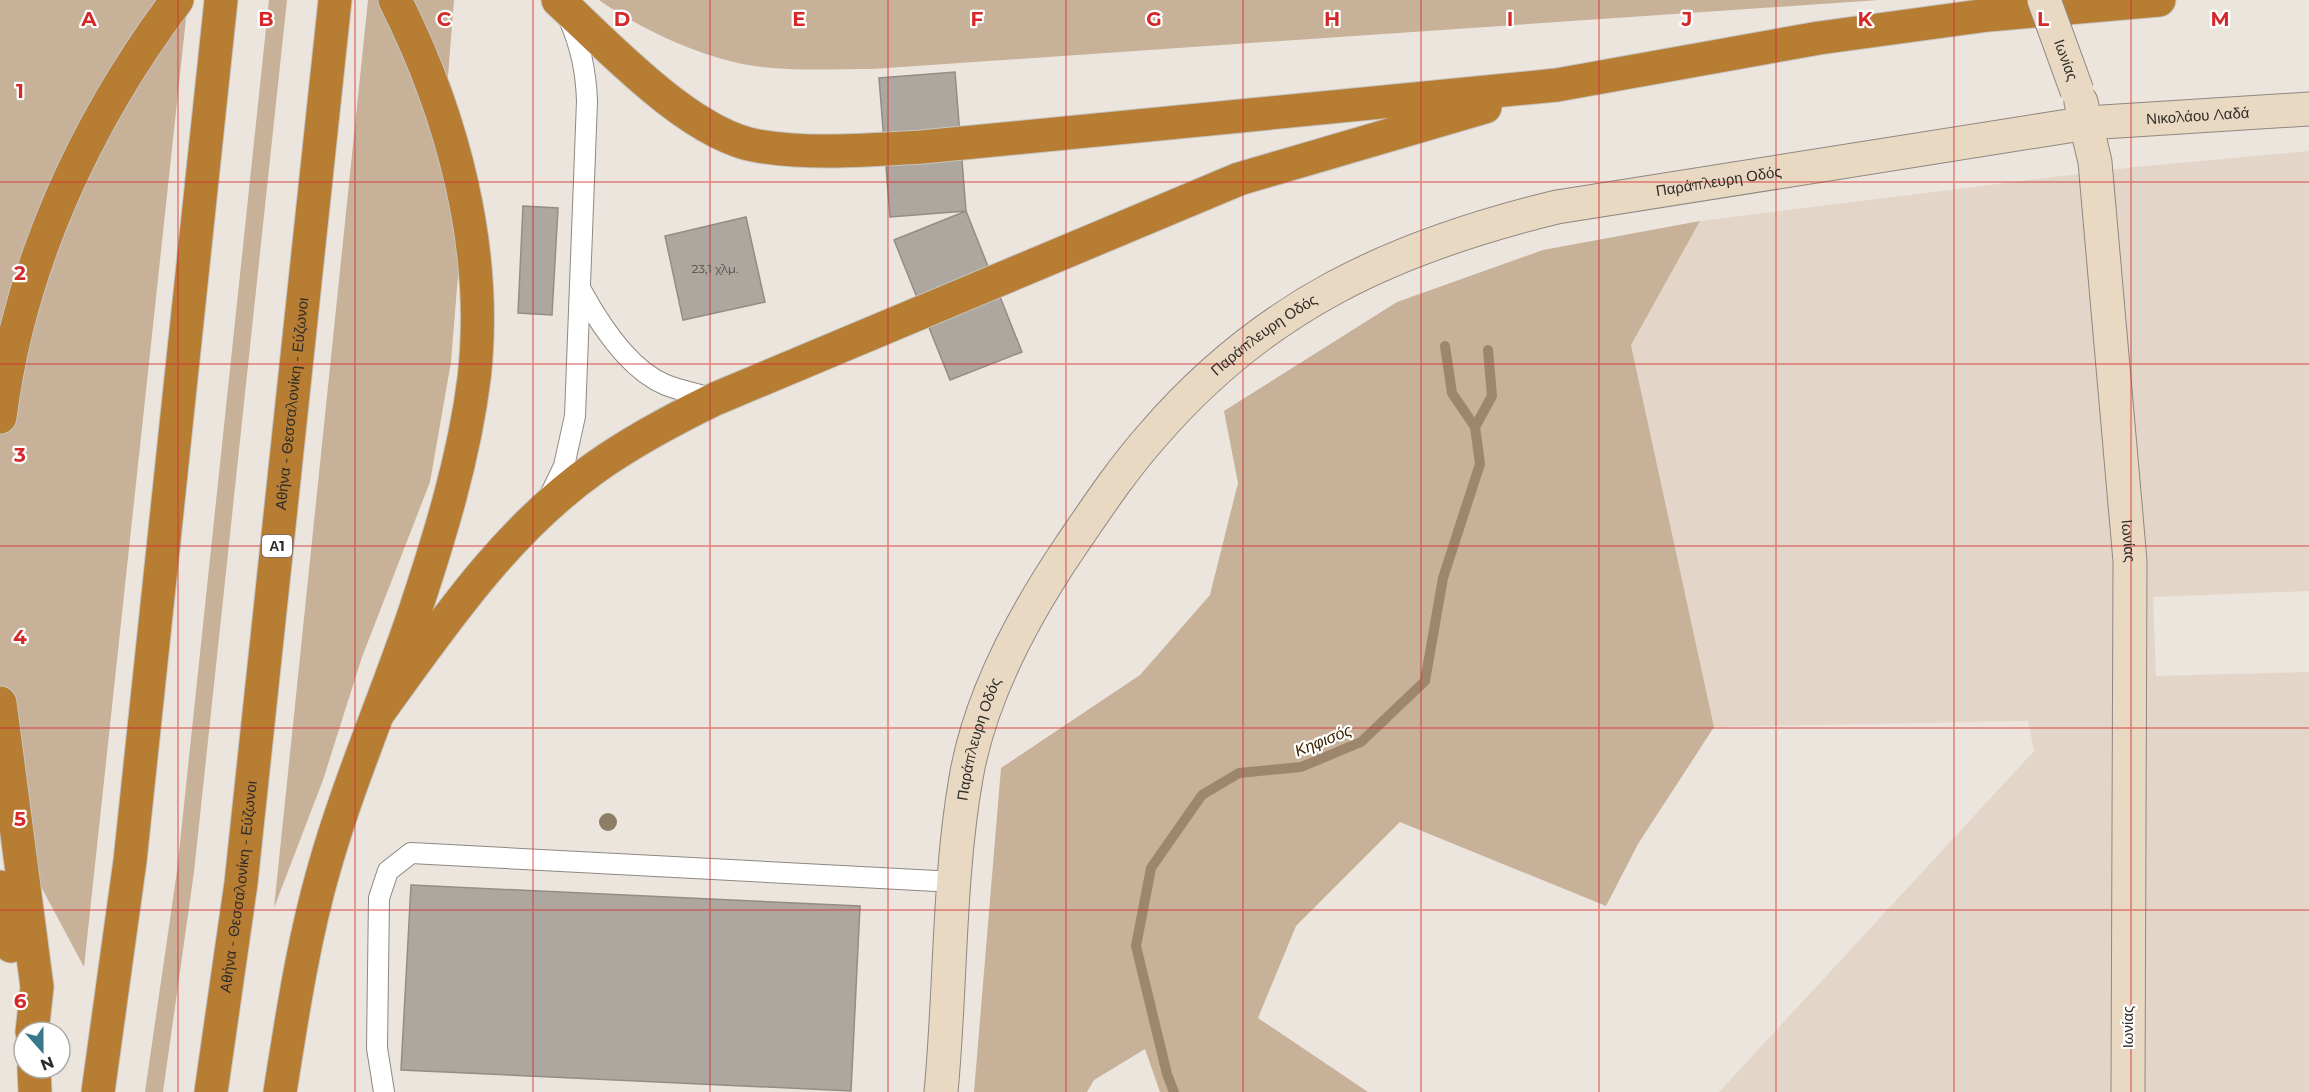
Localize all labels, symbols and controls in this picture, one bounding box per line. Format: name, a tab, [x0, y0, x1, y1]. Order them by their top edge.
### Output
text: A	[80, 7, 97, 31]
text: B	[258, 7, 274, 31]
text: C	[437, 7, 452, 31]
text: D	[614, 7, 630, 31]
text: E	[792, 7, 806, 31]
text: F	[971, 7, 984, 31]
text: G	[1146, 7, 1162, 31]
text: H	[1324, 7, 1340, 31]
text: I	[1507, 7, 1513, 31]
text: J	[1681, 7, 1692, 31]
text: K	[1858, 7, 1874, 31]
text: L	[2037, 7, 2049, 31]
text: M	[2210, 7, 2230, 31]
street label: Ιωνίας	[2050, 37, 2082, 83]
text: 1	[16, 79, 24, 103]
street label: Νικολάου Λαδά	[2146, 103, 2250, 128]
street label: Παράπλευρη Οδός	[1654, 162, 1783, 200]
text: 2	[14, 261, 26, 285]
house number: 23,1 χλμ.	[691, 261, 739, 276]
street label: Παράπλευρη Οδός	[1207, 290, 1320, 380]
street label: Αθήνα - Θεσσαλονίκη - Εύζωνοι	[271, 297, 312, 511]
text: 3	[13, 443, 26, 467]
street label: Ιωνίας	[2117, 519, 2140, 563]
road number: Α1	[262, 535, 292, 557]
text: 4	[13, 625, 27, 649]
street label: Παράπλευρη Οδός	[953, 675, 1005, 802]
water label: Κηφισός	[1292, 720, 1355, 760]
street label: Αθήνα - Θεσσαλονίκη - Εύζωνοι	[215, 780, 261, 994]
text: 5	[14, 807, 26, 831]
text: 6	[14, 989, 27, 1013]
street label: Ιωνίας	[2118, 1006, 2137, 1048]
north arrow	[12, 1020, 72, 1080]
text: N	[38, 1052, 57, 1075]

